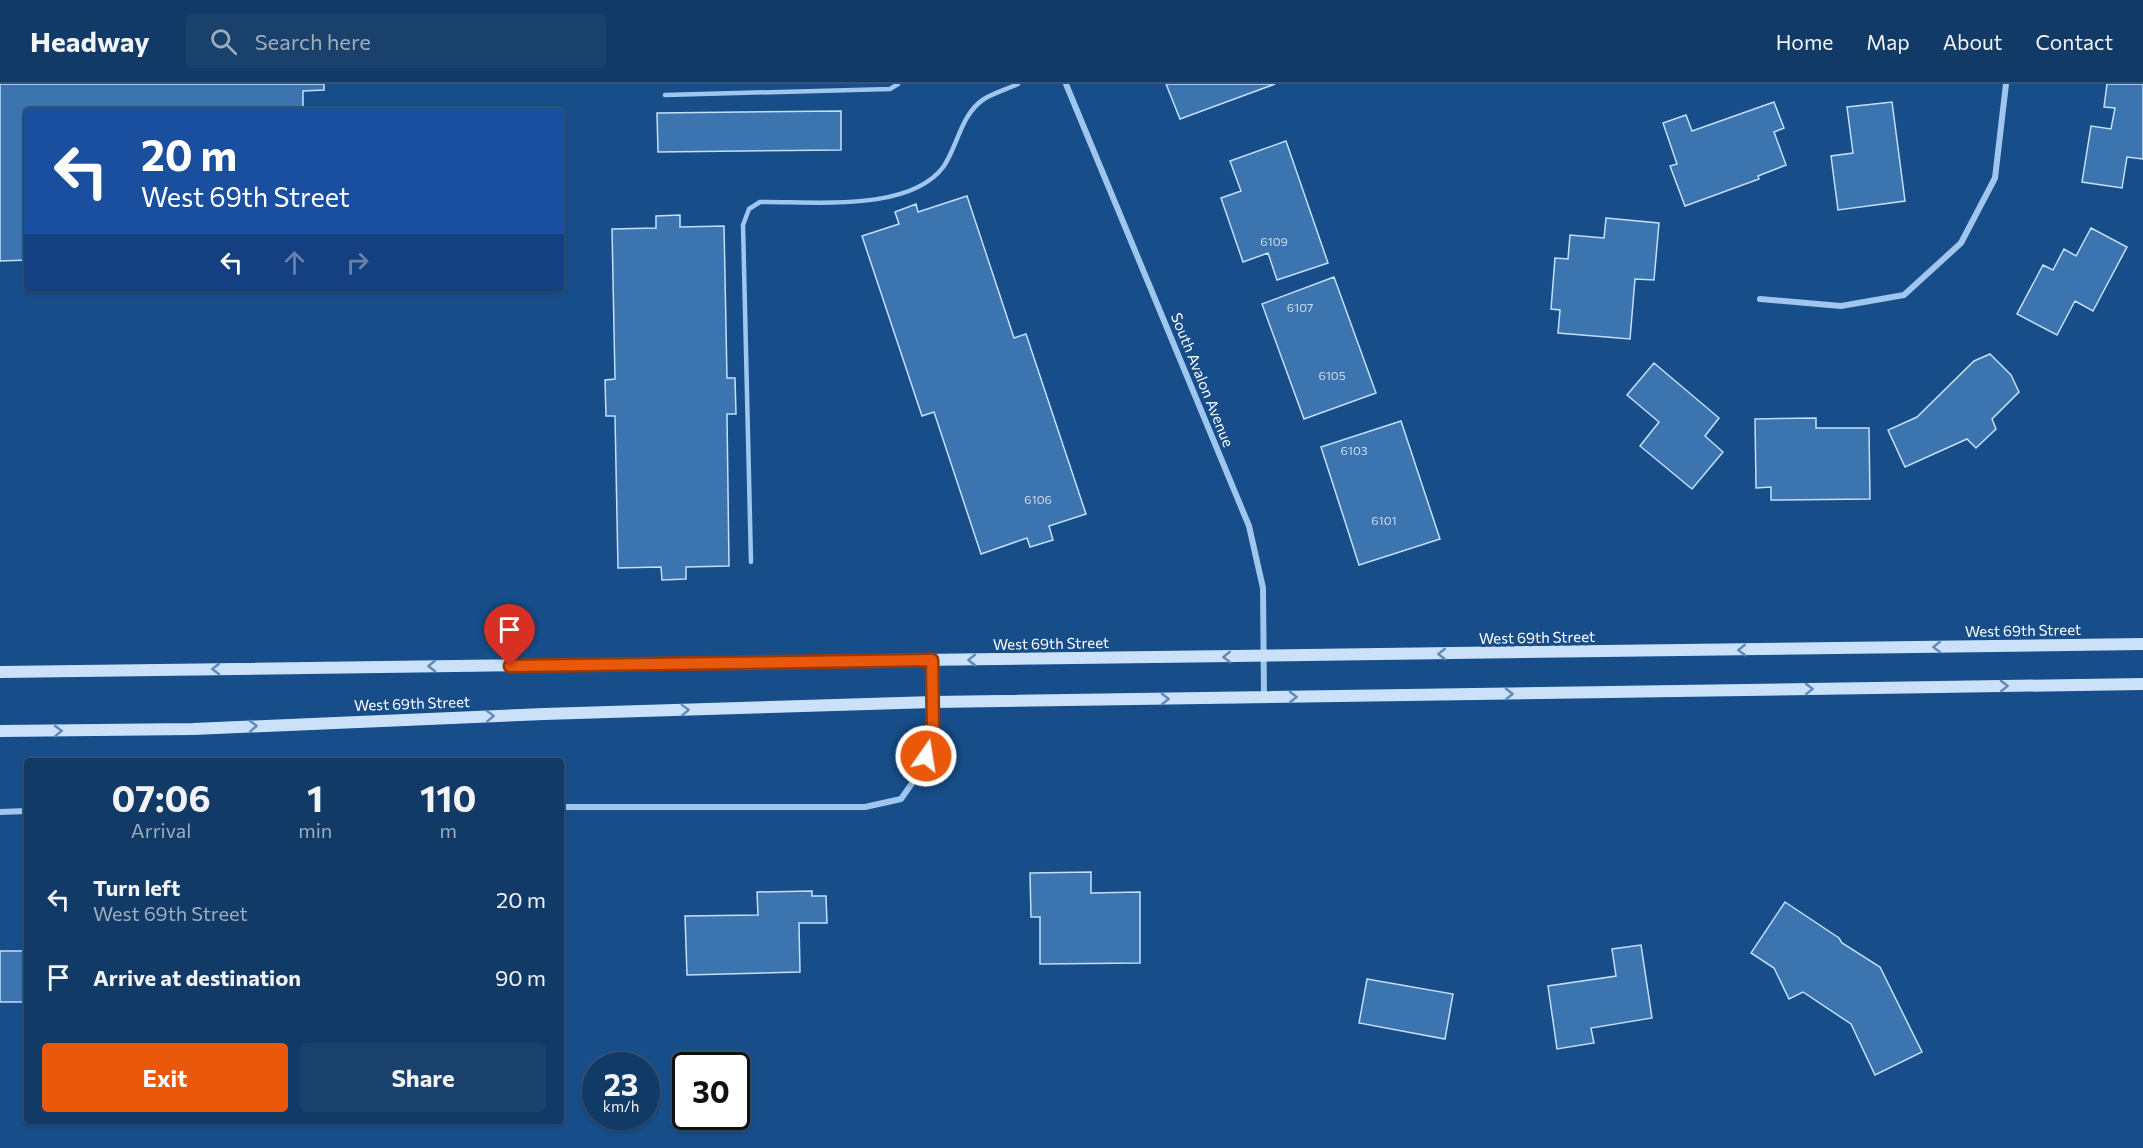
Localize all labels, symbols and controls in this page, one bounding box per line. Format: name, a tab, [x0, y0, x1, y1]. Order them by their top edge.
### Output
search box	[186, 14, 606, 68]
text: Headway	[30, 24, 150, 58]
icon: search	[207, 25, 240, 58]
text: Search here	[255, 28, 371, 55]
text: Home	[1776, 29, 1833, 54]
text: Map	[1866, 29, 1910, 54]
text: About	[1943, 29, 2002, 54]
text: Contact	[2035, 29, 2113, 54]
text: 20 m	[141, 128, 237, 180]
icon: left	[42, 132, 120, 210]
text: West 69th Street	[141, 180, 350, 213]
house number: 6109	[1260, 234, 1288, 248]
icon: left	[215, 246, 248, 279]
icon: ahead	[278, 246, 311, 279]
icon: right	[341, 246, 374, 279]
house number: 6107	[1287, 300, 1313, 314]
street label: South Avalon Avenue	[1168, 310, 1238, 449]
house number: 6105	[1318, 368, 1346, 382]
house number: 6103	[1340, 443, 1368, 457]
house number: 6106	[1024, 492, 1052, 506]
house number: 6101	[1371, 513, 1397, 527]
pin	[484, 604, 535, 666]
icon: arrive	[493, 613, 526, 646]
street label: West 69th Street	[1965, 620, 2081, 640]
street label: West 69th Street	[1479, 627, 1595, 647]
street label: West 69th Street	[993, 633, 1109, 653]
one-way arrow	[1933, 641, 1942, 653]
one-way arrow	[1738, 644, 1747, 656]
one-way arrow	[1438, 648, 1447, 660]
one-way arrow	[1222, 651, 1231, 663]
one-way arrow	[967, 654, 976, 666]
one-way arrow	[428, 660, 437, 673]
one-way arrow	[212, 663, 221, 675]
one-way arrow	[2000, 680, 2009, 692]
one-way arrow	[1805, 683, 1814, 695]
one-way arrow	[1505, 687, 1514, 700]
one-way arrow	[1289, 691, 1298, 703]
street label: West 69th Street	[354, 692, 470, 714]
one-way arrow	[1161, 693, 1170, 705]
one-way arrow	[681, 703, 690, 716]
one-way arrow	[486, 710, 495, 722]
one-way arrow	[249, 720, 258, 732]
one-way arrow	[54, 724, 63, 737]
position arrow	[894, 724, 958, 788]
text: 07:06	[112, 775, 211, 819]
text: 1	[307, 775, 323, 819]
text: 110	[420, 775, 476, 819]
text: Arrival	[131, 818, 191, 842]
text: min	[298, 818, 332, 842]
text: m	[439, 818, 457, 842]
text: Turn left	[93, 874, 180, 901]
icon: left	[42, 883, 75, 916]
text: 20 m	[496, 886, 546, 913]
text: West 69th Street	[93, 901, 248, 925]
icon: arrive	[42, 961, 75, 994]
text: Arrive at destination	[93, 964, 301, 991]
text: 90 m	[495, 964, 546, 991]
button: Exit	[42, 1043, 288, 1112]
button: Share	[300, 1043, 546, 1112]
speed limit sign: 30	[672, 1052, 750, 1130]
text: 23	[604, 1065, 638, 1102]
text: km/h	[603, 1097, 639, 1115]

